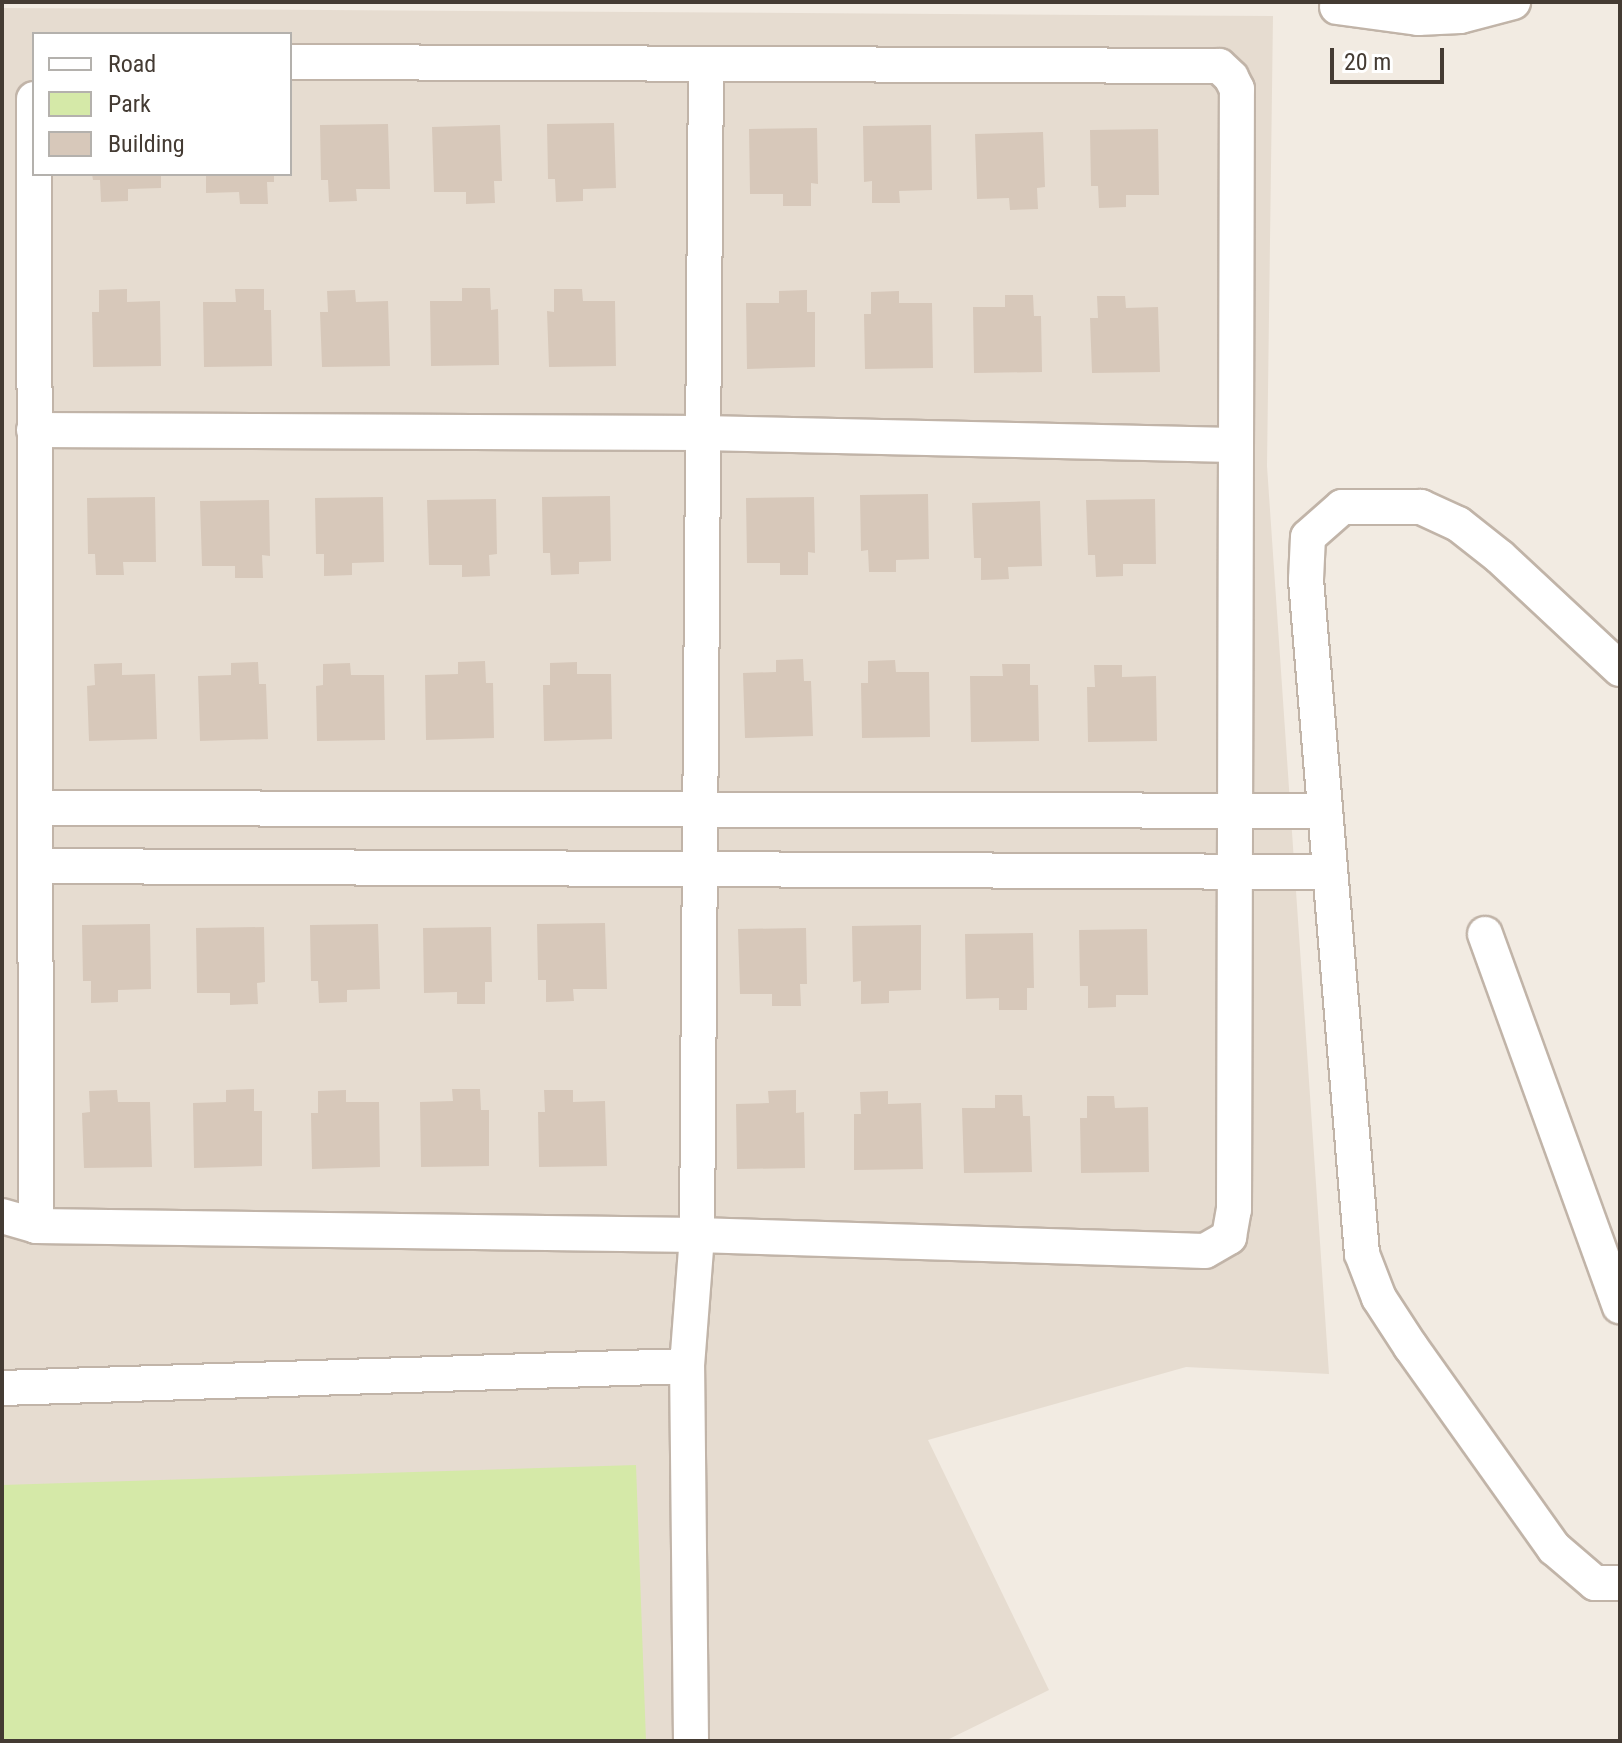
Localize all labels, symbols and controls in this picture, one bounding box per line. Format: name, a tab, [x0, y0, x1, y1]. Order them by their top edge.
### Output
legend	[32, 32, 292, 176]
scale bar	[1334, 32, 1448, 82]
text: 20 m	[1344, 48, 1391, 76]
text: Road	[108, 50, 156, 78]
text: Park	[108, 90, 151, 118]
text: Building	[108, 130, 185, 158]

